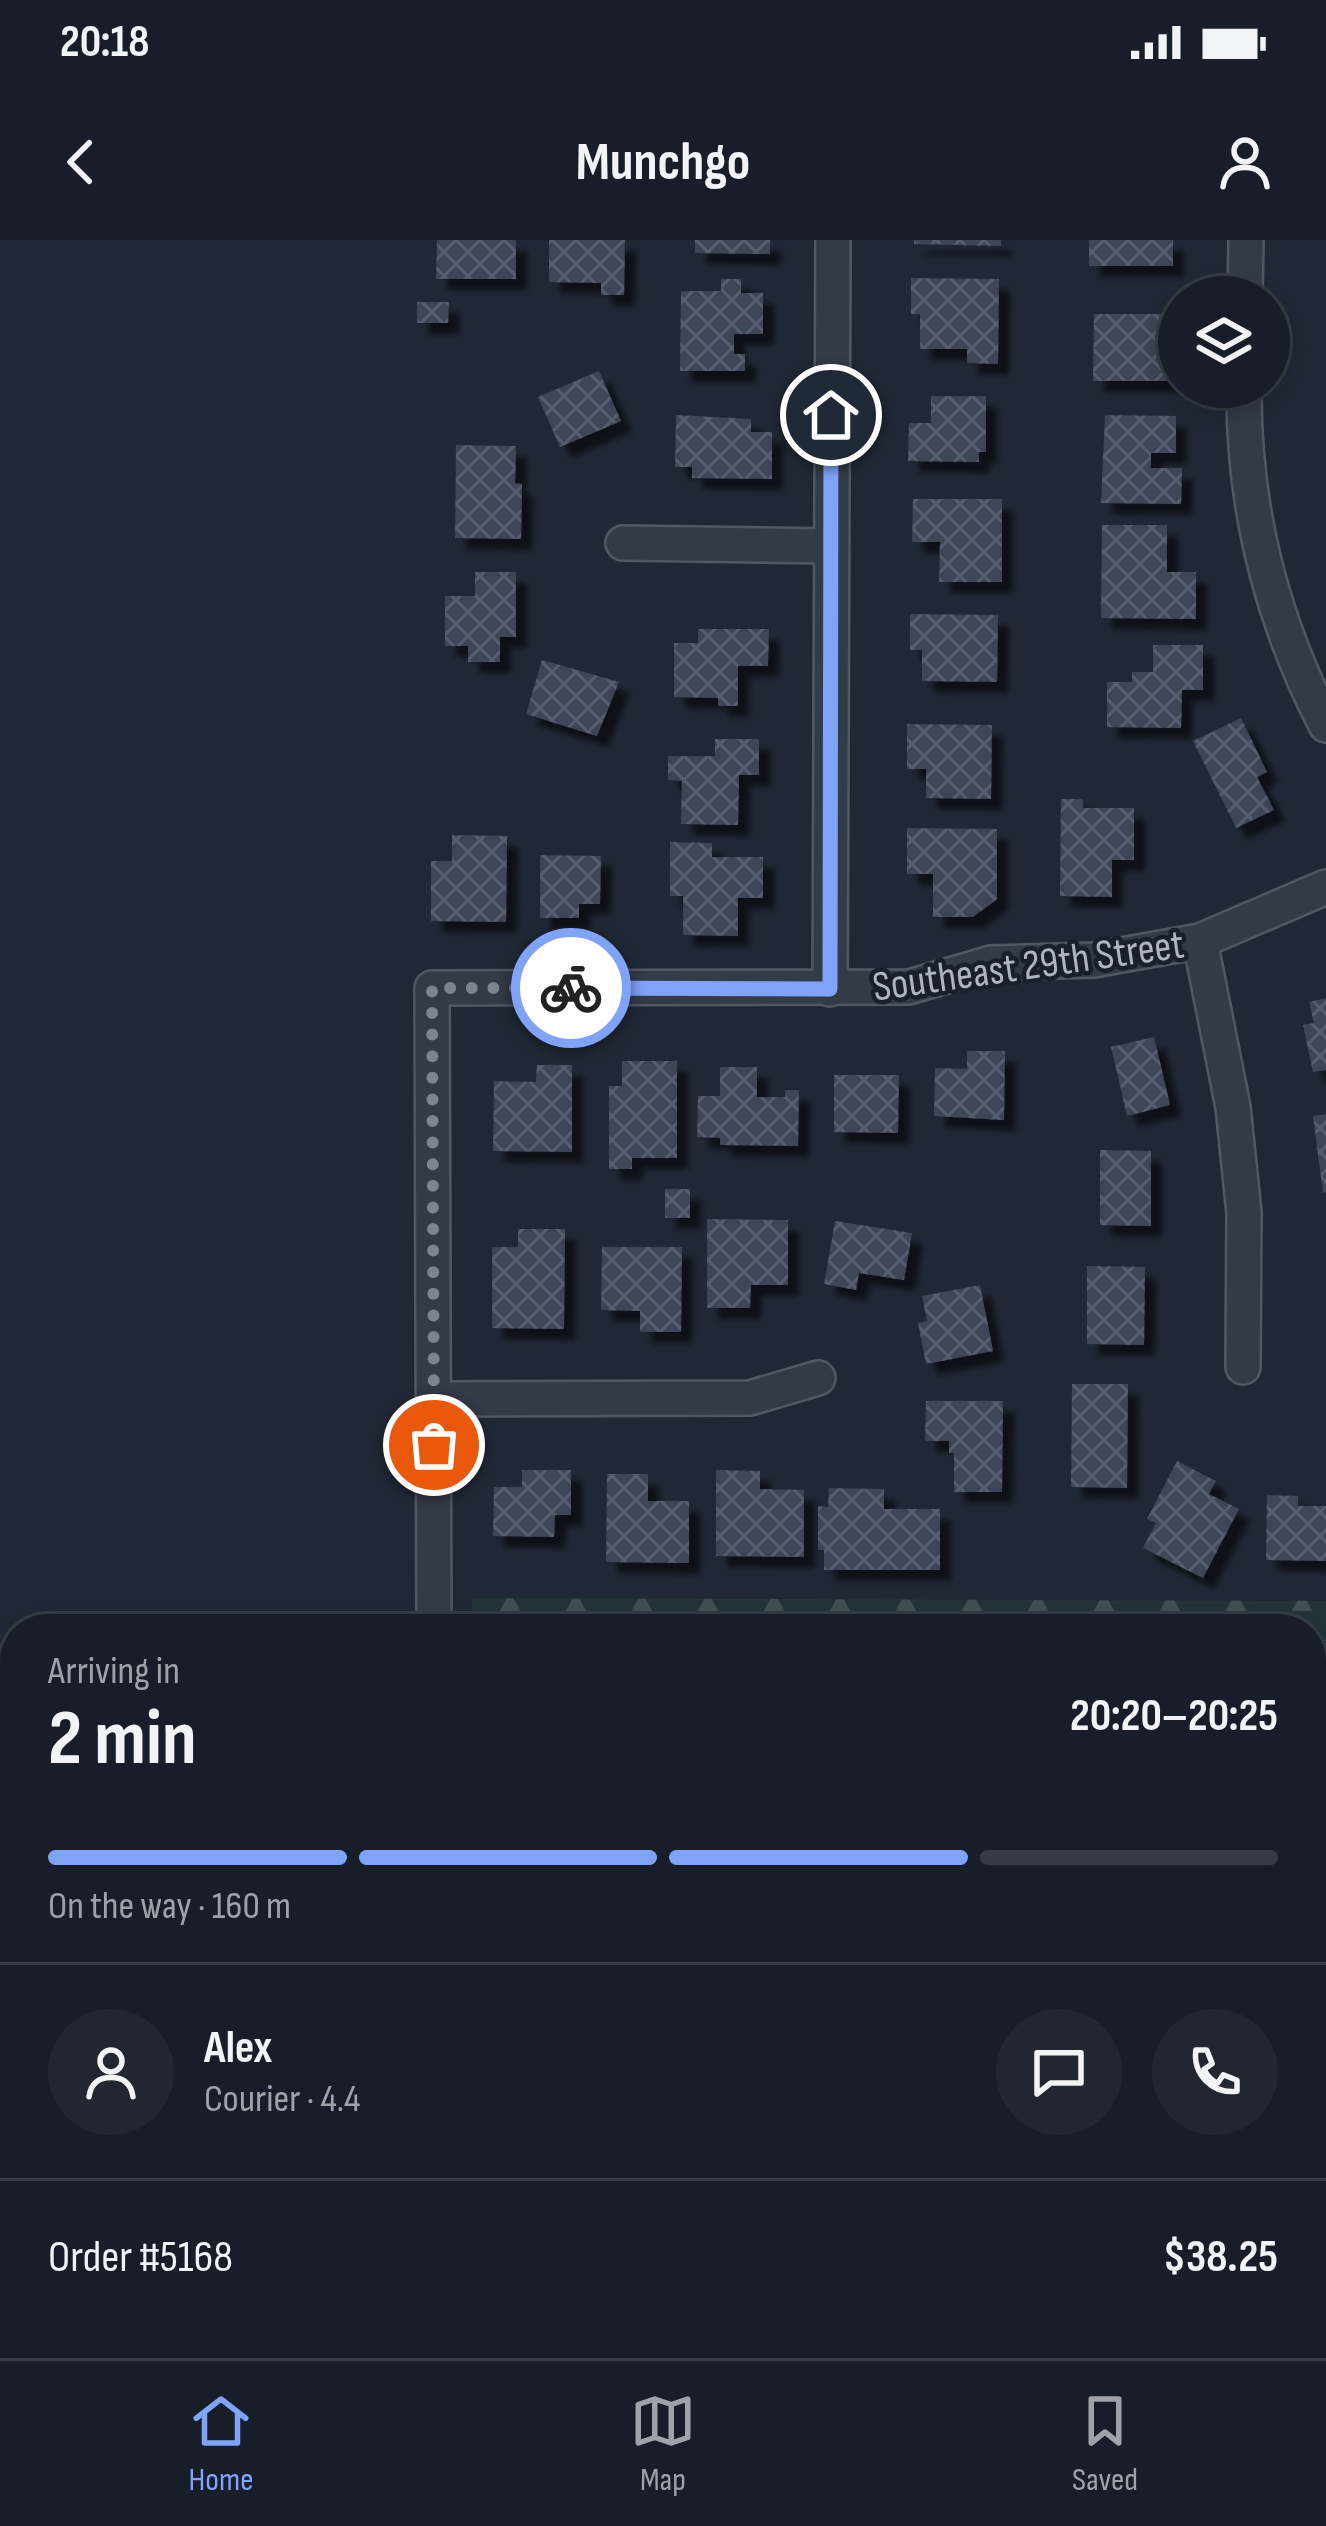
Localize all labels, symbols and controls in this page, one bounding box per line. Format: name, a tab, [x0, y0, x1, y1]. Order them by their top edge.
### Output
text: 20:18	[60, 15, 150, 70]
icon: back	[48, 129, 114, 195]
icon: person	[1212, 129, 1278, 195]
text: Munchgo	[576, 130, 750, 195]
map controls	[1158, 276, 1290, 408]
button: layers	[1158, 276, 1290, 408]
pin	[780, 364, 882, 466]
icon: home	[798, 382, 864, 448]
street label: Southeast 29th Street	[869, 919, 1187, 1014]
courier	[511, 928, 631, 1048]
icon: bike	[538, 955, 604, 1021]
pin	[383, 1394, 485, 1496]
icon: bag	[401, 1412, 467, 1478]
text: Arriving in	[48, 1648, 180, 1695]
text: 20:20–20:25	[1070, 1689, 1278, 1744]
text: 2 min	[48, 1693, 197, 1786]
text: On the way · 160 m	[48, 1883, 291, 1930]
button: person	[48, 2009, 174, 2135]
button: chat	[996, 2009, 1122, 2135]
button: phone	[1152, 2009, 1278, 2135]
text: Alex	[204, 2021, 272, 2076]
text: Courier · 4.4	[204, 2076, 360, 2123]
text: Order #5168	[48, 2230, 233, 2285]
text: $38.25	[1163, 2230, 1278, 2285]
tab: Home	[188, 2388, 254, 2500]
tab: Map	[630, 2388, 696, 2500]
tab: Saved	[1072, 2388, 1138, 2500]

